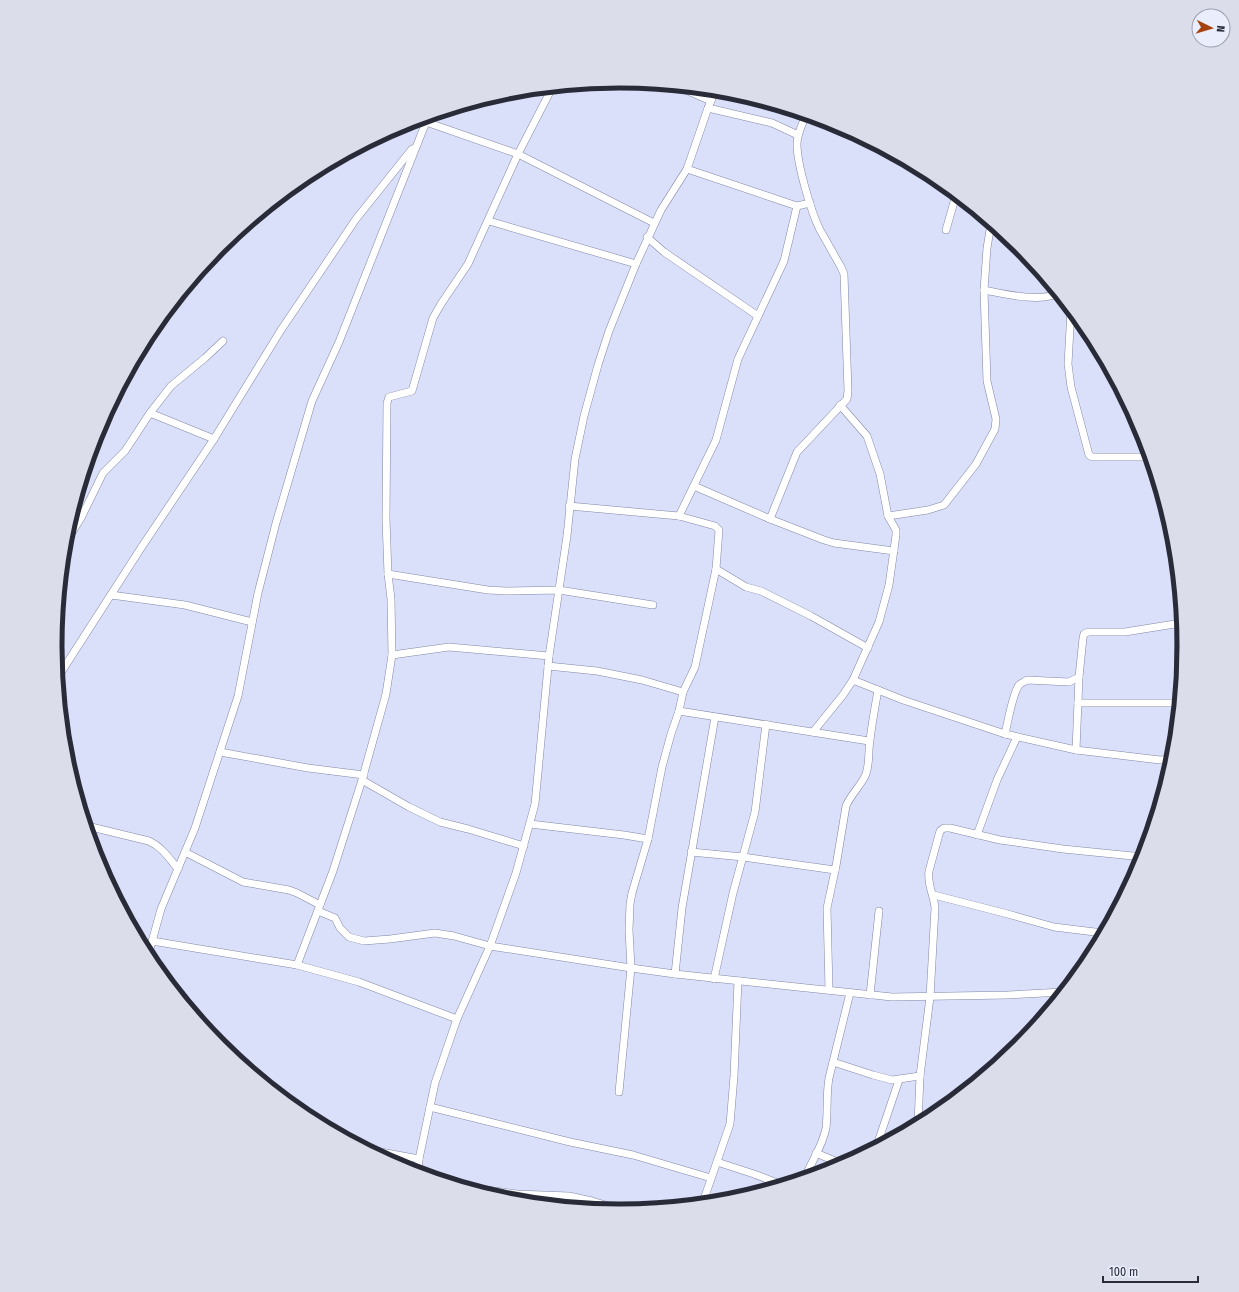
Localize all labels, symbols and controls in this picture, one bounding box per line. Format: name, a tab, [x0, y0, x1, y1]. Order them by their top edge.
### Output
north arrow	[1191, 8, 1231, 48]
text: N	[1214, 25, 1227, 33]
scale bar	[1103, 1258, 1198, 1284]
text: 100 m	[1109, 1265, 1138, 1279]

